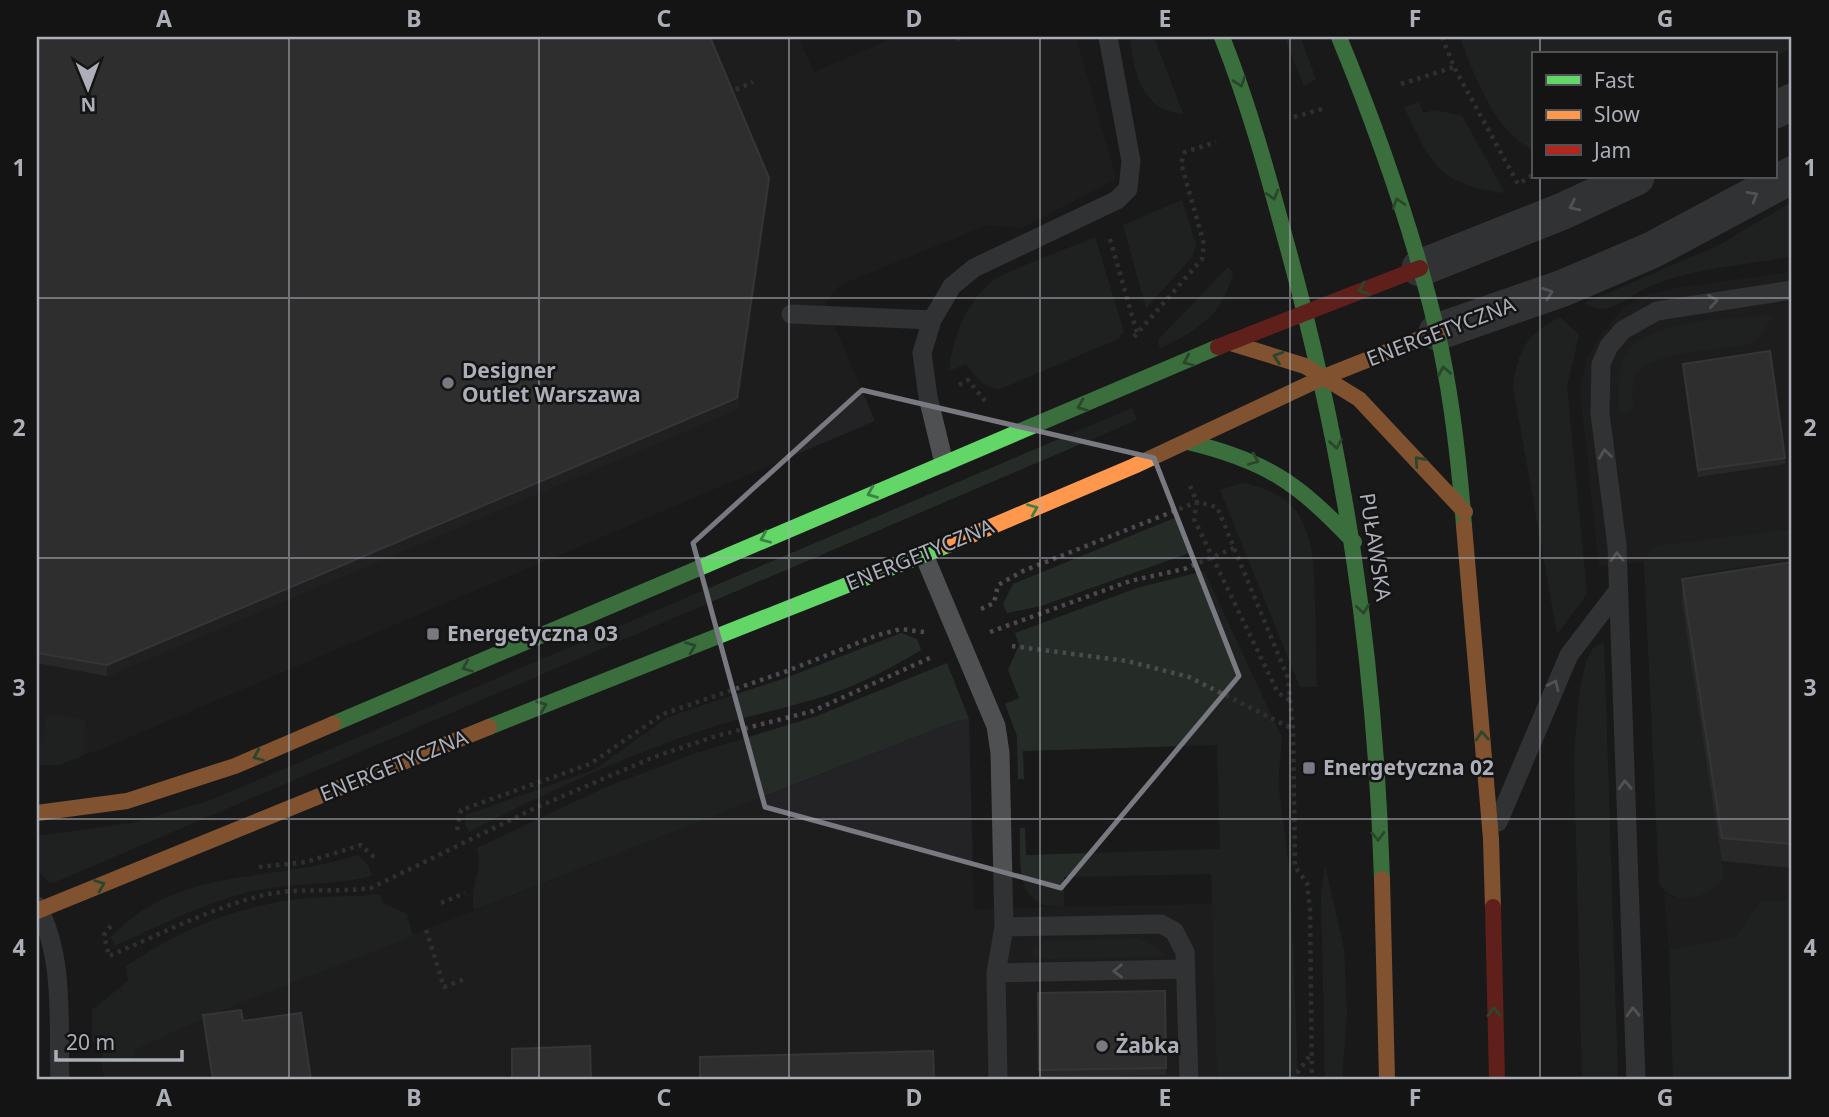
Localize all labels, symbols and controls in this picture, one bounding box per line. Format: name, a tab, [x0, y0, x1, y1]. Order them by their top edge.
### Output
text: A	[156, 2, 172, 34]
text: B	[406, 2, 422, 34]
text: C	[657, 2, 672, 34]
text: D	[906, 2, 922, 34]
text: E	[1159, 2, 1171, 34]
text: F	[1409, 2, 1421, 34]
text: G	[1657, 2, 1673, 34]
north arrow	[52, 52, 122, 122]
legend	[1532, 52, 1776, 178]
text: Fast	[1594, 66, 1635, 94]
one-way arrow	[1232, 76, 1246, 88]
text: N	[80, 92, 96, 118]
text: Slow	[1594, 100, 1640, 128]
text: Jam	[1592, 136, 1631, 164]
text: 1	[12, 151, 26, 183]
text: 1	[1803, 151, 1817, 183]
one-way arrow	[1265, 189, 1280, 201]
one-way arrow	[1746, 191, 1759, 204]
one-way arrow	[1392, 198, 1406, 210]
one-way arrow	[1569, 198, 1581, 212]
one-way arrow	[1357, 281, 1369, 295]
one-way arrow	[1541, 287, 1553, 301]
street label: ENERGETYCZNA	[1362, 290, 1520, 372]
one-way arrow	[1707, 294, 1719, 309]
one-way arrow	[1273, 351, 1285, 366]
one-way arrow	[1183, 353, 1195, 367]
place label: Designer Outlet Warszawa	[462, 356, 641, 408]
one-way arrow	[1438, 365, 1453, 377]
marker: Designer Outlet Warszawa	[440, 375, 456, 391]
one-way arrow	[1077, 397, 1089, 411]
text: 2	[12, 411, 26, 443]
text: 2	[1803, 411, 1817, 443]
one-way arrow	[1328, 438, 1343, 450]
one-way arrow	[1598, 448, 1613, 460]
one-way arrow	[1247, 452, 1259, 466]
one-way arrow	[1415, 456, 1427, 469]
one-way arrow	[867, 484, 879, 498]
street label: PUŁAWSKA	[1354, 491, 1398, 603]
one-way arrow	[1025, 503, 1038, 517]
street label: ENERGETYCZNA	[842, 511, 998, 596]
one-way arrow	[760, 530, 773, 544]
one-way arrow	[1609, 552, 1625, 562]
one-way arrow	[1356, 603, 1371, 615]
place label: Energetyczna 03	[447, 619, 618, 647]
marker: Energetyczna 03	[425, 626, 441, 642]
one-way arrow	[684, 642, 696, 656]
one-way arrow	[461, 659, 474, 673]
text: 3	[12, 671, 26, 703]
text: 3	[1803, 671, 1817, 703]
one-way arrow	[1546, 680, 1560, 693]
one-way arrow	[535, 700, 547, 714]
street label: ENERGETYCZNA	[316, 722, 472, 807]
one-way arrow	[1475, 730, 1490, 741]
one-way arrow	[252, 748, 264, 762]
place label: Energetyczna 02	[1323, 753, 1494, 781]
marker: Energetyczna 02	[1301, 760, 1317, 776]
one-way arrow	[1617, 779, 1632, 790]
one-way arrow	[1370, 831, 1386, 842]
one-way arrow	[93, 880, 105, 894]
text: 4	[12, 931, 26, 963]
text: 4	[1803, 931, 1817, 963]
one-way arrow	[1112, 963, 1123, 978]
one-way arrow	[1486, 1006, 1502, 1017]
one-way arrow	[1626, 1006, 1641, 1017]
scale bar	[56, 1019, 182, 1063]
text: 20 m	[66, 1028, 115, 1056]
place label: Żabka	[1116, 1031, 1180, 1059]
marker: Żabka	[1094, 1038, 1110, 1054]
text: A	[156, 1081, 172, 1113]
text: B	[406, 1081, 422, 1113]
text: C	[657, 1081, 672, 1113]
text: D	[906, 1081, 922, 1113]
text: E	[1159, 1081, 1171, 1113]
text: F	[1409, 1081, 1421, 1113]
text: G	[1657, 1081, 1673, 1113]

